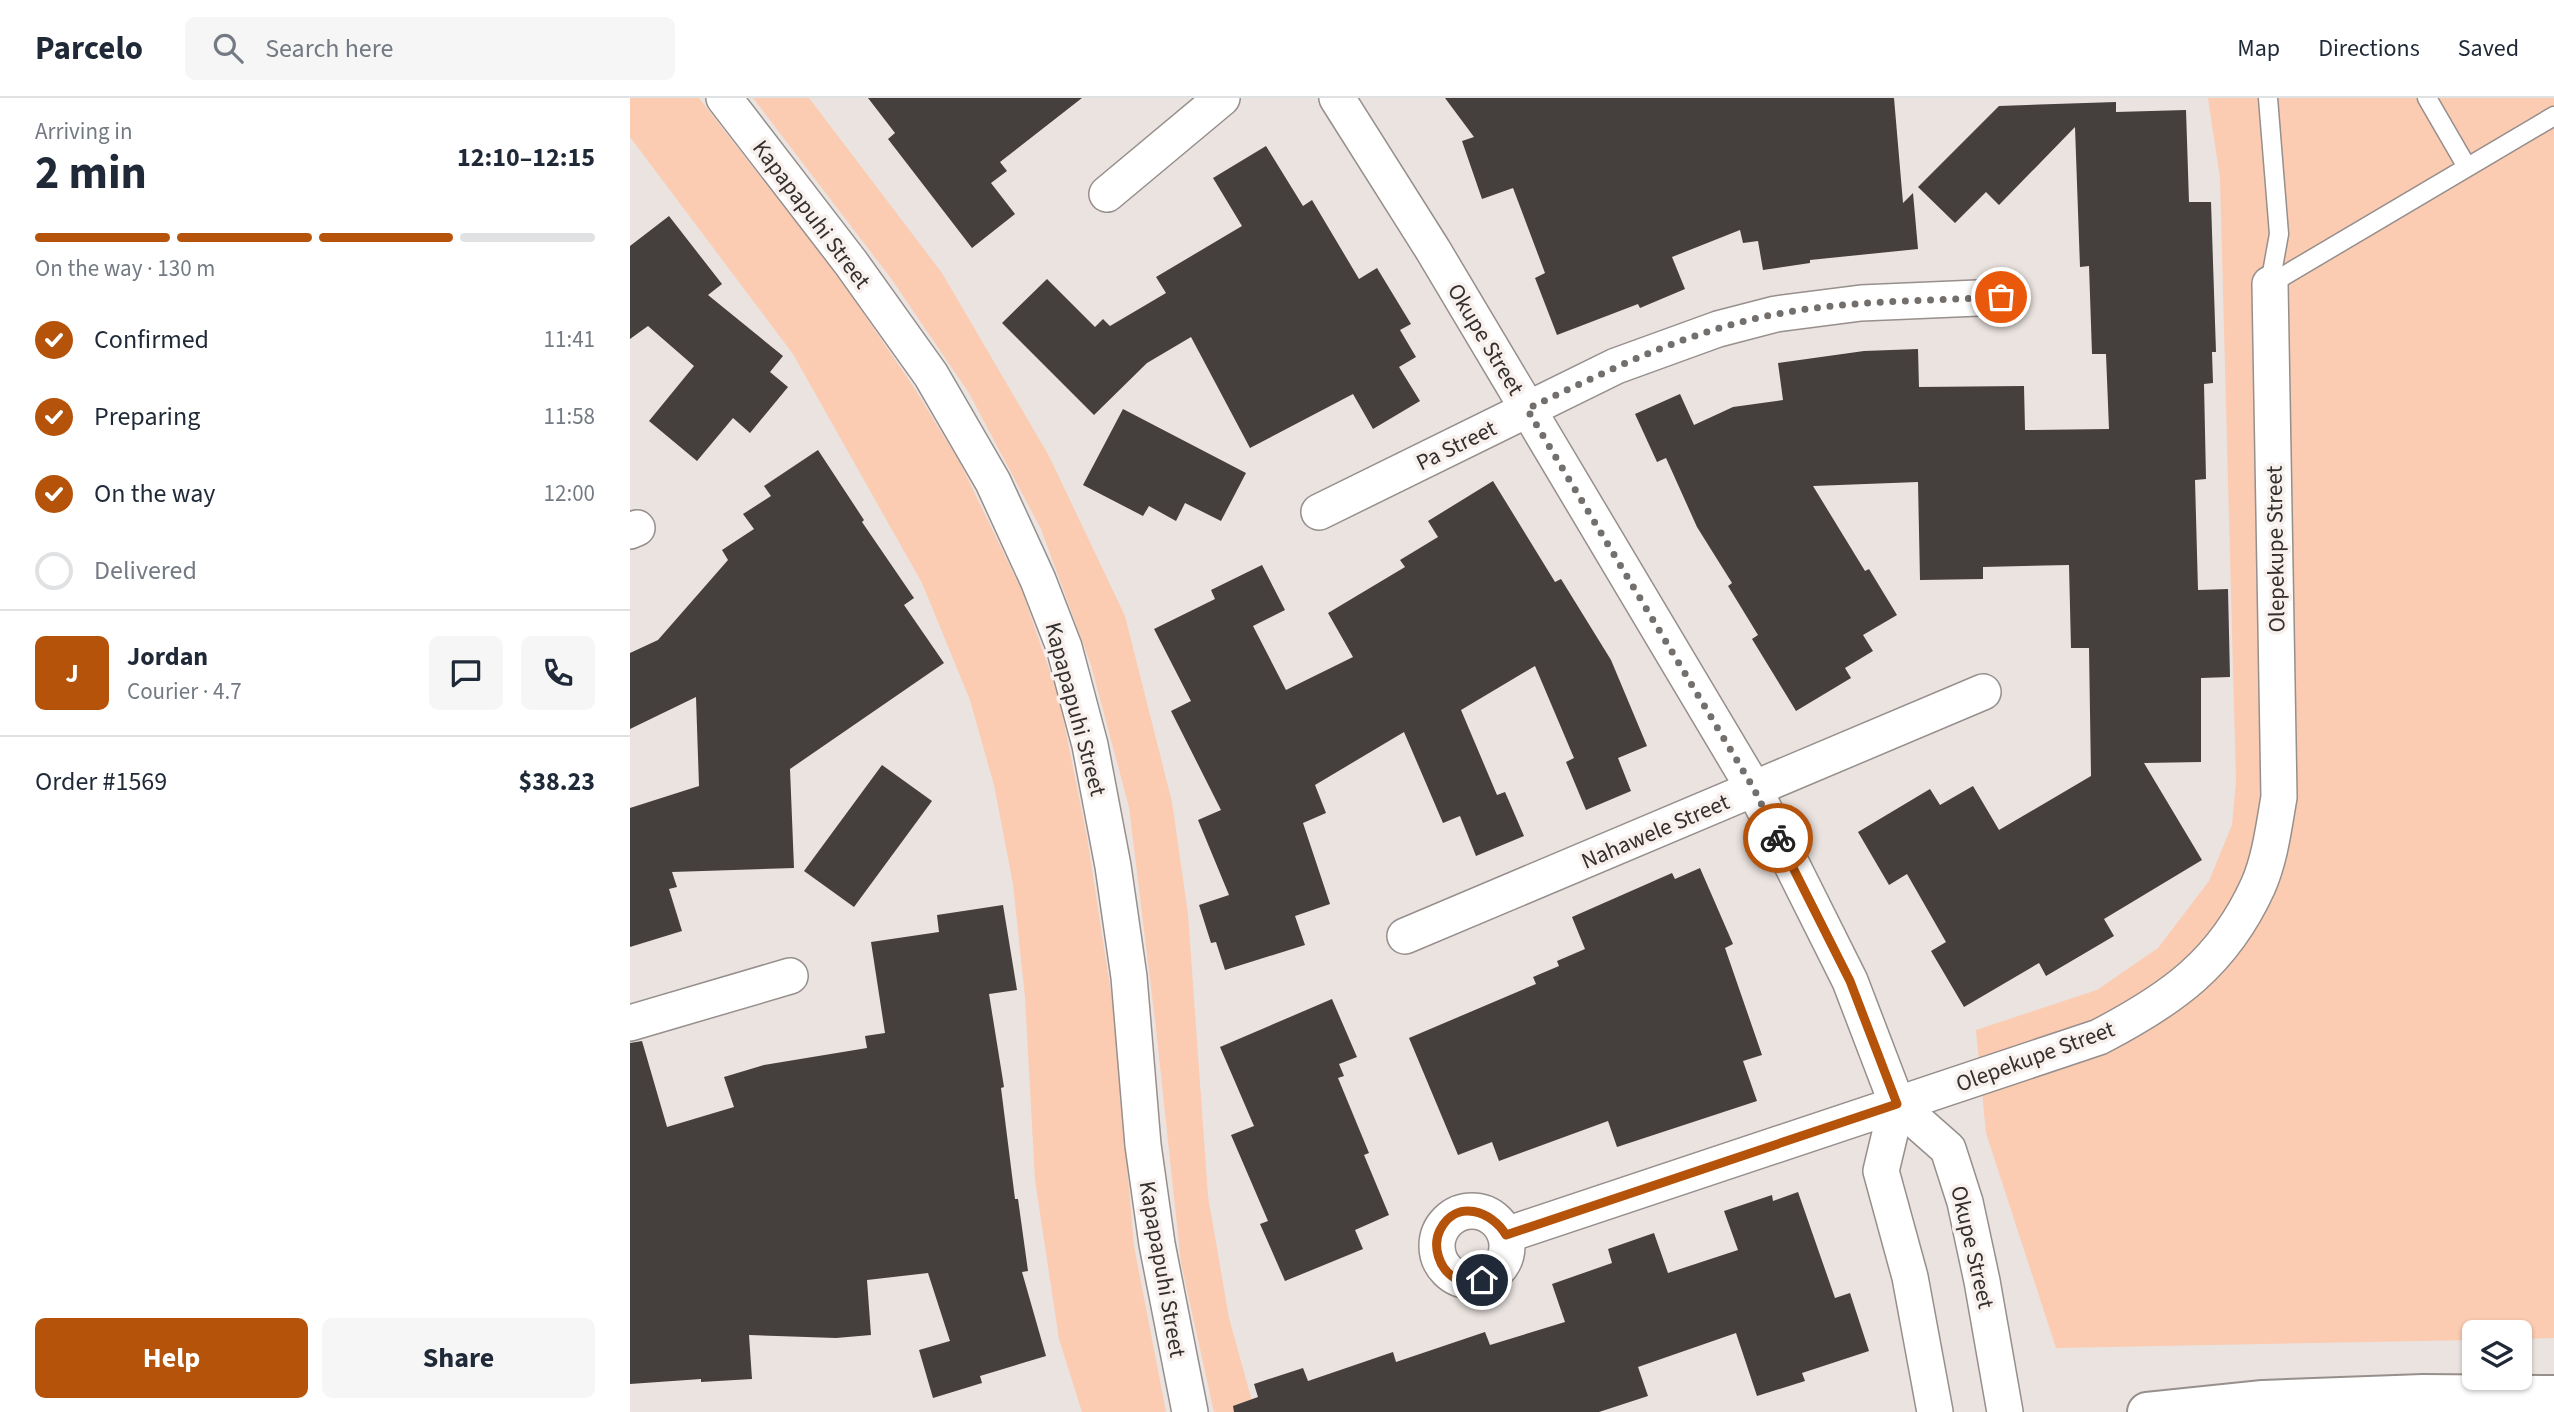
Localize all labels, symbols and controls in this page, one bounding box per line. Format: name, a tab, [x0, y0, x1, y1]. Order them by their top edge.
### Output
search box	[185, 17, 675, 80]
text: Parcelo	[35, 25, 143, 72]
icon: search	[209, 29, 247, 67]
text: Search here	[265, 30, 393, 67]
text: Map	[2237, 31, 2280, 66]
text: Directions	[2318, 31, 2420, 66]
text: Saved	[2458, 31, 2519, 66]
text: Arriving in	[35, 115, 133, 148]
street label: Kapapapuhi Street	[745, 133, 879, 296]
text: 12:10–12:15	[457, 139, 595, 176]
text: 2 min	[35, 141, 147, 206]
text: On the way · 130 m	[35, 252, 215, 285]
pin	[1971, 267, 2031, 327]
street label: Okupe Street	[1439, 277, 1532, 402]
icon: bag	[1982, 278, 2020, 316]
icon: check	[35, 321, 73, 359]
text: Confirmed	[94, 321, 209, 358]
text: 11:41	[544, 323, 595, 356]
icon: check	[35, 398, 73, 436]
text: Preparing	[94, 398, 200, 435]
text: 11:58	[544, 400, 595, 433]
street label: Pa Street	[1410, 412, 1502, 479]
street label: Olepekupe Street	[2258, 465, 2293, 633]
icon: check	[35, 475, 73, 513]
text: On the way	[94, 475, 215, 512]
text: 12:00	[544, 477, 595, 510]
text: Delivered	[94, 552, 197, 589]
street label: Kapapapuhi Street	[1036, 619, 1115, 800]
button: chat	[429, 636, 503, 710]
button: phone	[521, 636, 595, 710]
text: Jordan	[127, 638, 208, 675]
text: J	[65, 655, 79, 692]
text: Courier · 4.7	[127, 675, 242, 708]
text: Order #1569	[35, 763, 167, 800]
text: $38.23	[519, 763, 595, 800]
street label: Nahawele Street	[1576, 785, 1735, 878]
courier	[1743, 803, 1813, 873]
icon: bike	[1759, 819, 1797, 857]
street label: Olepekupe Street	[1951, 1012, 2119, 1100]
street label: Kapapapuhi Street	[1131, 1178, 1194, 1360]
street label: Okupe Street	[1942, 1182, 2003, 1312]
pin	[1452, 1250, 1512, 1310]
icon: home	[1463, 1261, 1501, 1299]
button: Help	[35, 1318, 308, 1398]
button: Share	[322, 1318, 595, 1398]
map controls	[2462, 1320, 2532, 1390]
button: layers	[2462, 1320, 2532, 1390]

